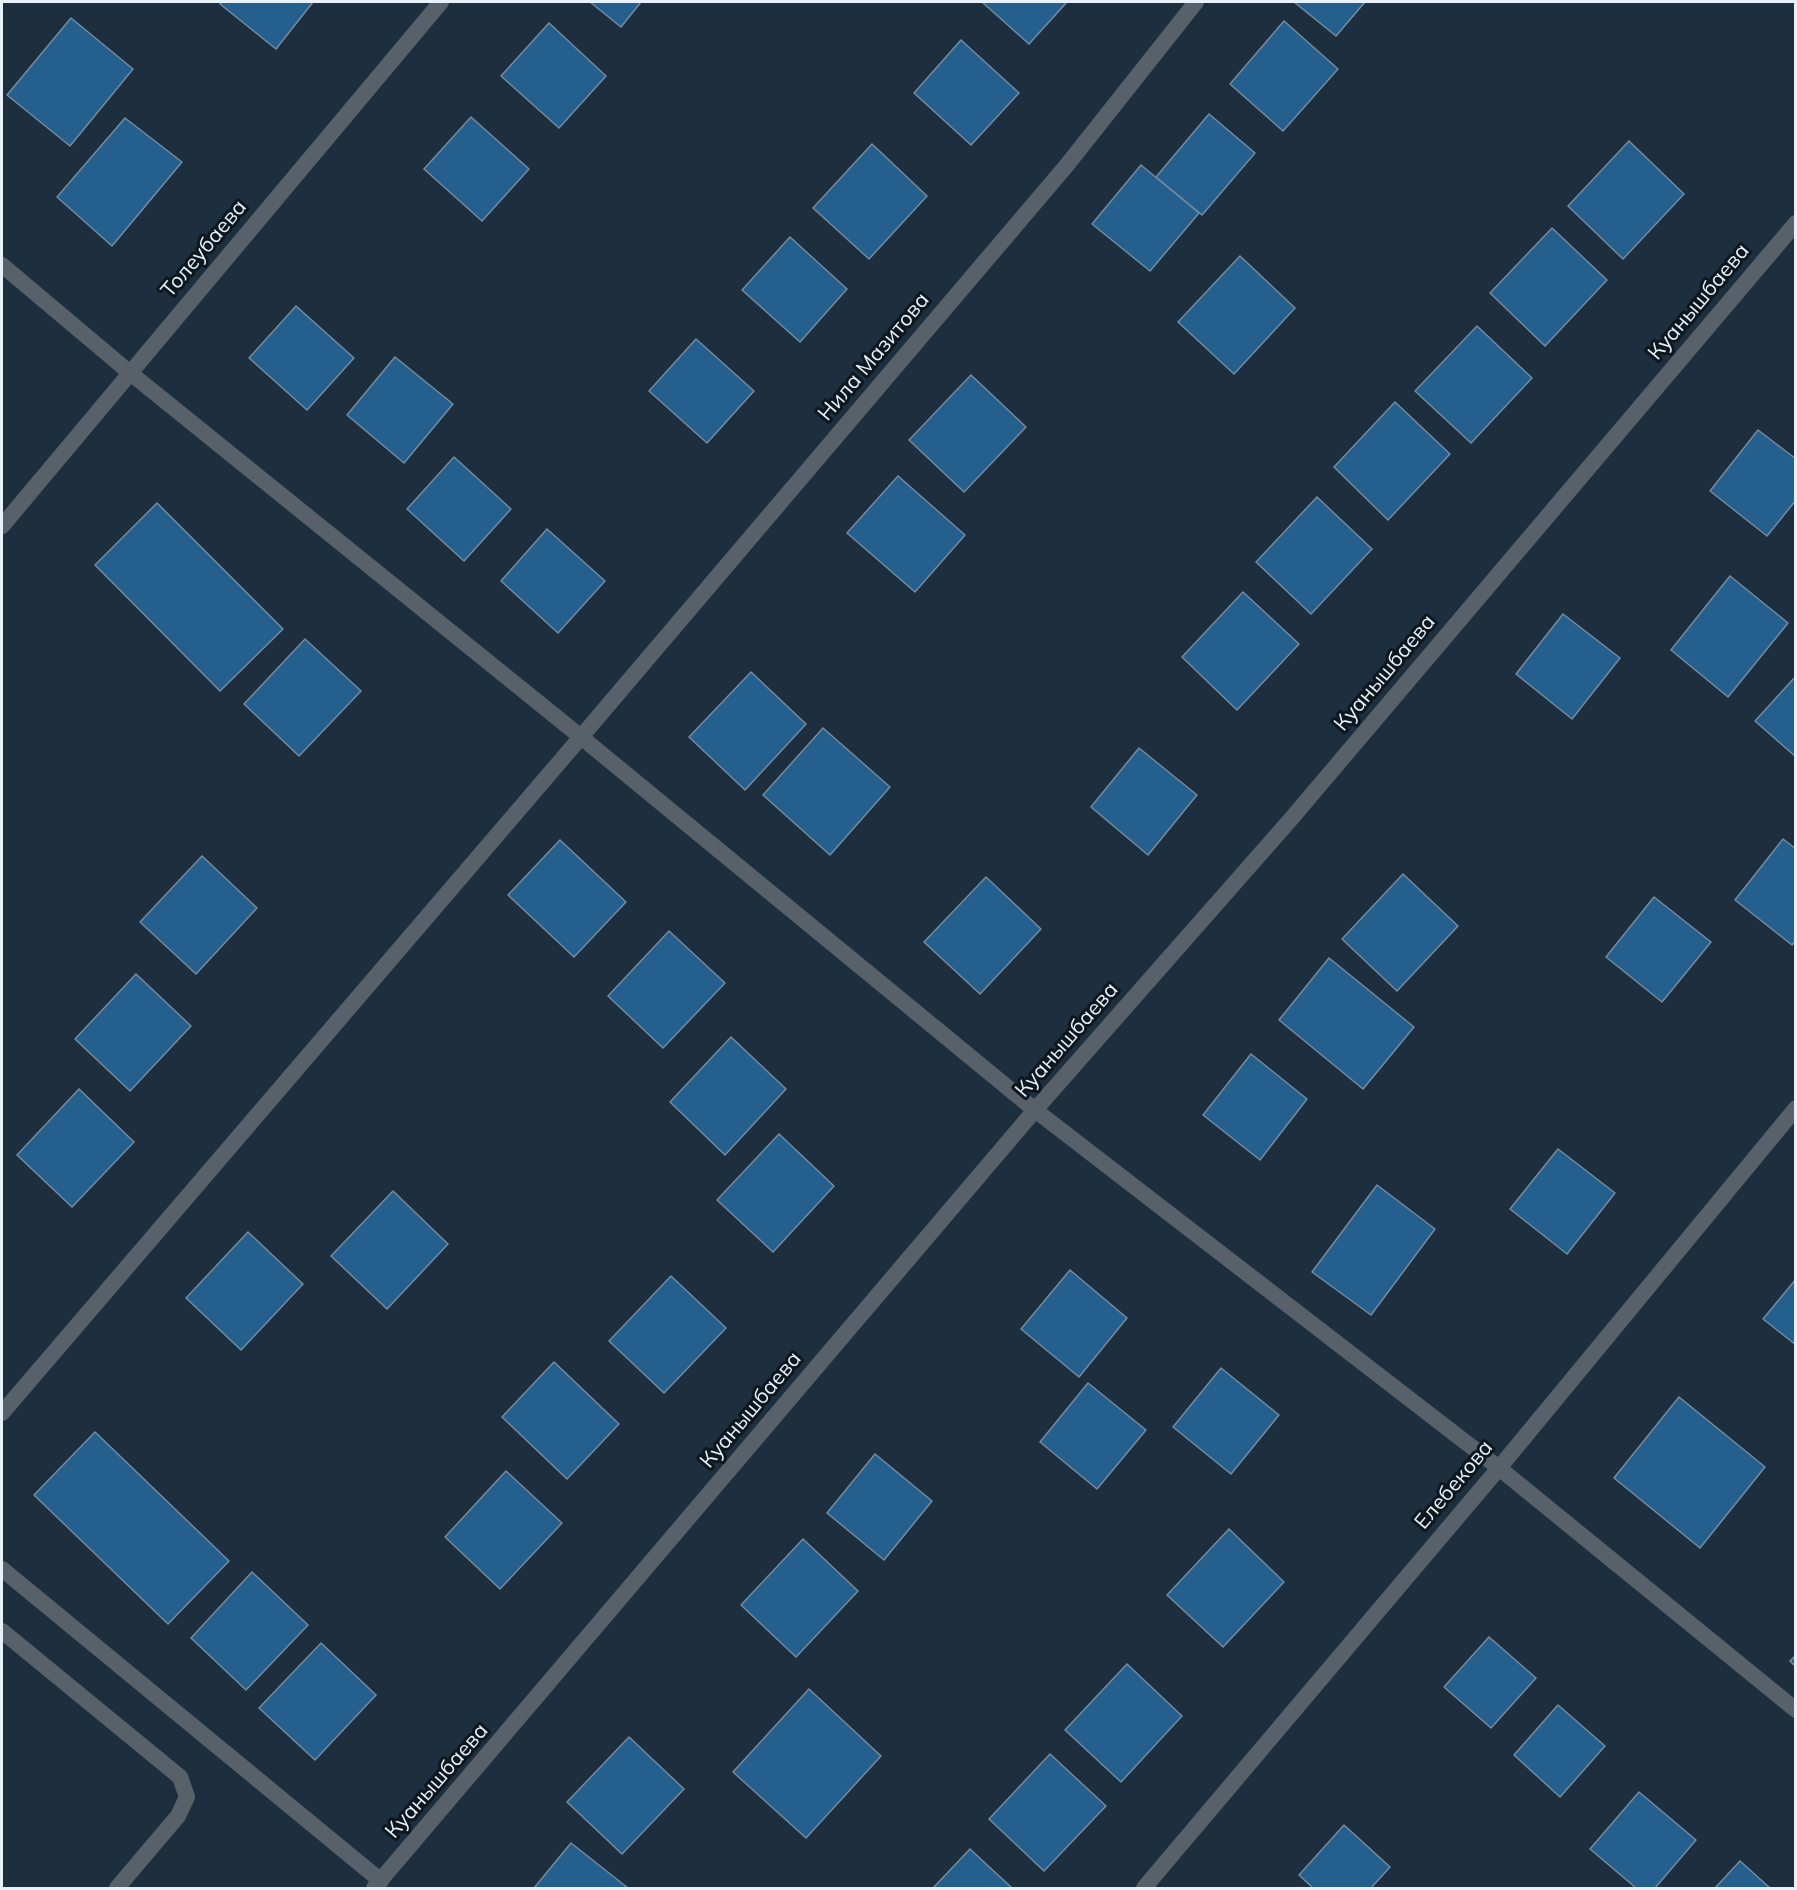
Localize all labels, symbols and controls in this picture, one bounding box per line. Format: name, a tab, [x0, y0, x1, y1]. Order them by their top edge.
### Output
street label: Толеубаева	[156, 195, 252, 303]
street label: Куанышбаева	[1643, 239, 1755, 365]
street label: Нила Мазитова	[813, 288, 935, 426]
street label: Куанышбаева	[1329, 610, 1441, 736]
street label: Куанышбаева	[1010, 977, 1124, 1103]
street label: Куанышбаева	[695, 1347, 807, 1473]
street label: Елебекова	[1410, 1435, 1498, 1535]
street label: Куанышбаева	[380, 1718, 494, 1844]

